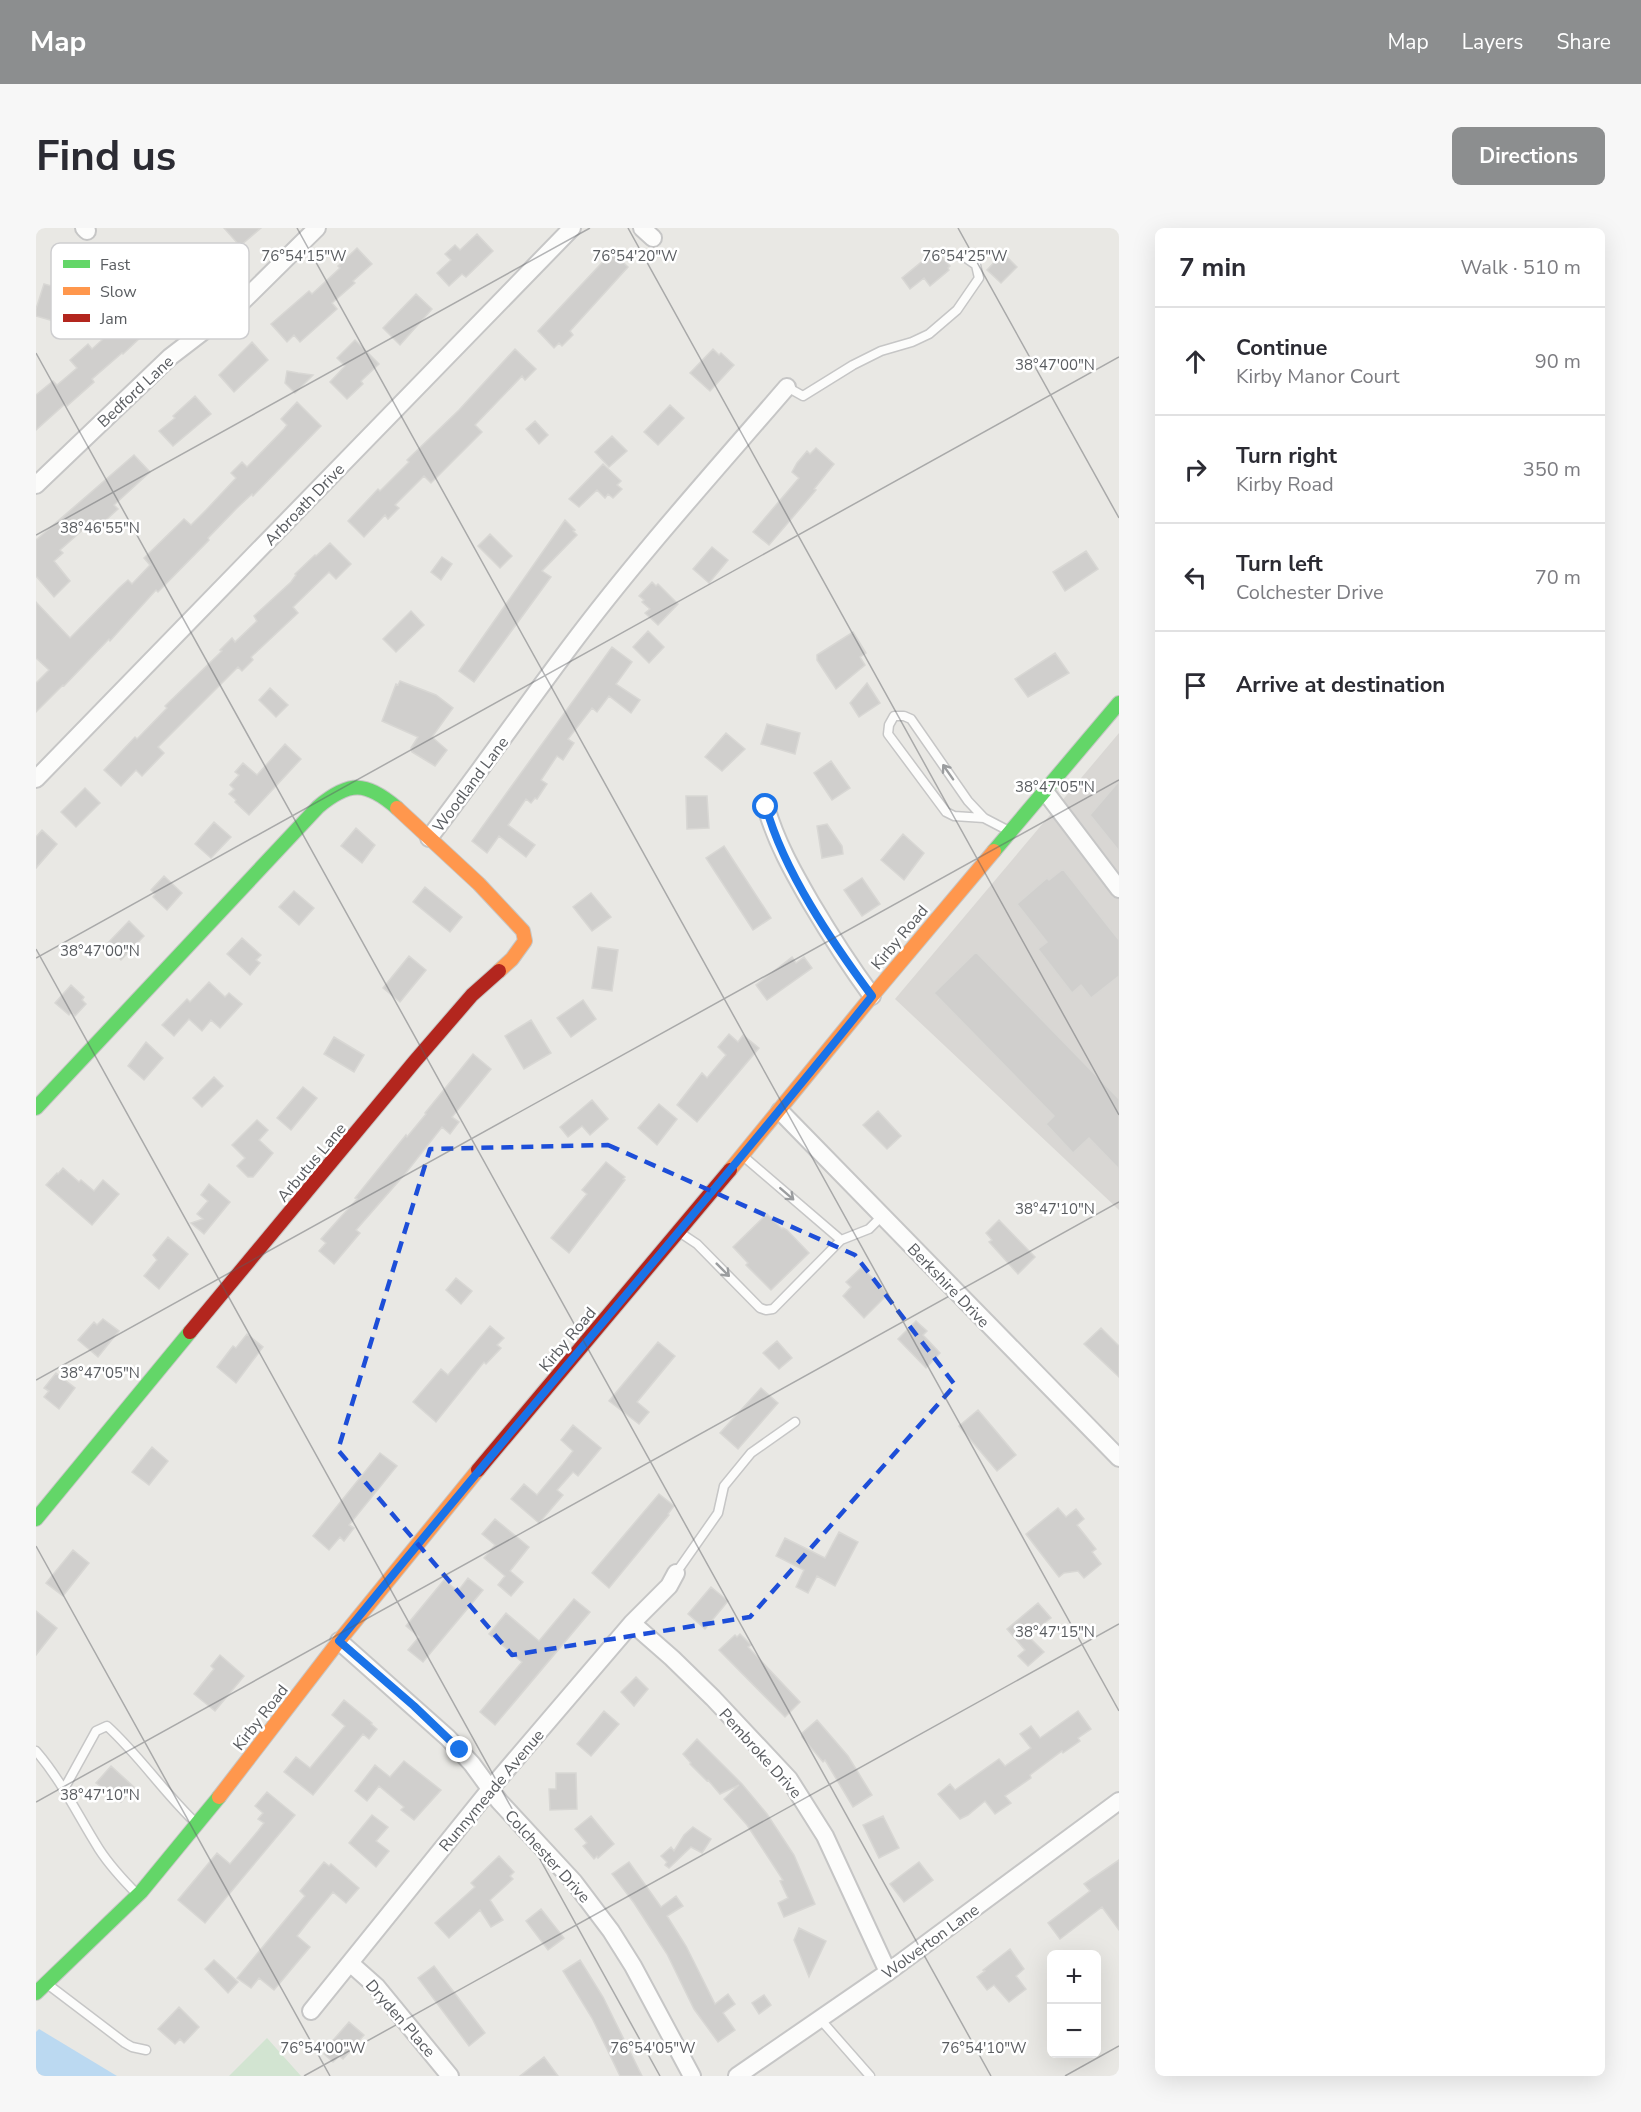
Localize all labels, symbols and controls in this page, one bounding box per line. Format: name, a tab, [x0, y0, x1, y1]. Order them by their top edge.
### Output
text: Map	[30, 23, 86, 61]
text: Map	[1387, 28, 1429, 56]
text: Layers	[1462, 28, 1523, 56]
text: Share	[1556, 28, 1611, 56]
button: Directions	[1452, 127, 1605, 185]
text: Find us	[36, 128, 176, 185]
legend	[51, 243, 249, 339]
text: 76°54'15"W	[261, 246, 347, 266]
text: 76°54'20"W	[592, 246, 678, 266]
text: 76°54'25"W	[922, 246, 1008, 266]
text: 7 min	[1179, 250, 1246, 285]
text: Fast	[100, 254, 131, 276]
text: Walk · 510 m	[1461, 254, 1581, 281]
text: Slow	[100, 281, 137, 303]
text: Jam	[99, 308, 127, 330]
text: Continue	[1236, 333, 1327, 363]
icon: ahead	[1179, 345, 1212, 378]
text: 90 m	[1535, 348, 1581, 375]
street label: Bedford Lane	[93, 351, 178, 433]
text: 38°47'00"N	[1015, 355, 1095, 375]
text: Kirby Manor Court	[1236, 363, 1400, 390]
text: Turn right	[1236, 441, 1337, 471]
icon: right	[1179, 453, 1212, 486]
text: 350 m	[1523, 456, 1581, 483]
street label: Arbroath Drive	[260, 459, 350, 551]
text: Kirby Road	[1236, 471, 1334, 498]
text: 38°46'55"N	[60, 518, 140, 538]
text: Turn left	[1236, 549, 1323, 579]
icon: left	[1179, 561, 1212, 594]
text: 70 m	[1535, 564, 1581, 591]
text: Colchester Drive	[1236, 579, 1384, 606]
icon: arrive	[1179, 669, 1212, 702]
text: Arrive at destination	[1236, 670, 1445, 700]
street label: Woodland Lane	[428, 732, 514, 837]
one-way arrow	[942, 764, 954, 780]
text: 38°47'05"N	[1015, 777, 1095, 797]
route start	[752, 793, 778, 819]
street label: Kirby Road	[866, 901, 933, 975]
text: 38°47'00"N	[60, 941, 140, 961]
street label: Arbutus Lane	[272, 1118, 351, 1207]
one-way arrow	[779, 1187, 794, 1201]
text: 38°47'10"N	[1015, 1199, 1095, 1219]
street label: Berkshire Drive	[902, 1239, 994, 1333]
one-way arrow	[715, 1263, 730, 1277]
street label: Kirby Road	[534, 1303, 601, 1377]
text: 38°47'05"N	[60, 1363, 140, 1383]
text: 38°47'15"N	[1015, 1622, 1095, 1642]
street label: Kirby Road	[228, 1680, 294, 1755]
street label: Pembroke Drive	[714, 1704, 807, 1803]
street label: Runnymeade Avenue	[434, 1725, 549, 1856]
route end	[446, 1736, 472, 1762]
text: 38°47'10"N	[60, 1785, 140, 1805]
street label: Colchester Drive	[500, 1805, 595, 1908]
street label: Wolverton Lane	[877, 1899, 984, 1985]
map controls	[1047, 1950, 1101, 2058]
button: +	[1047, 1950, 1101, 2004]
street label: Dryden Place	[360, 1975, 440, 2062]
button: −	[1047, 2004, 1101, 2058]
text: 76°54'00"W	[280, 2038, 366, 2058]
text: 76°54'05"W	[610, 2038, 696, 2058]
text: 76°54'10"W	[941, 2038, 1027, 2058]

